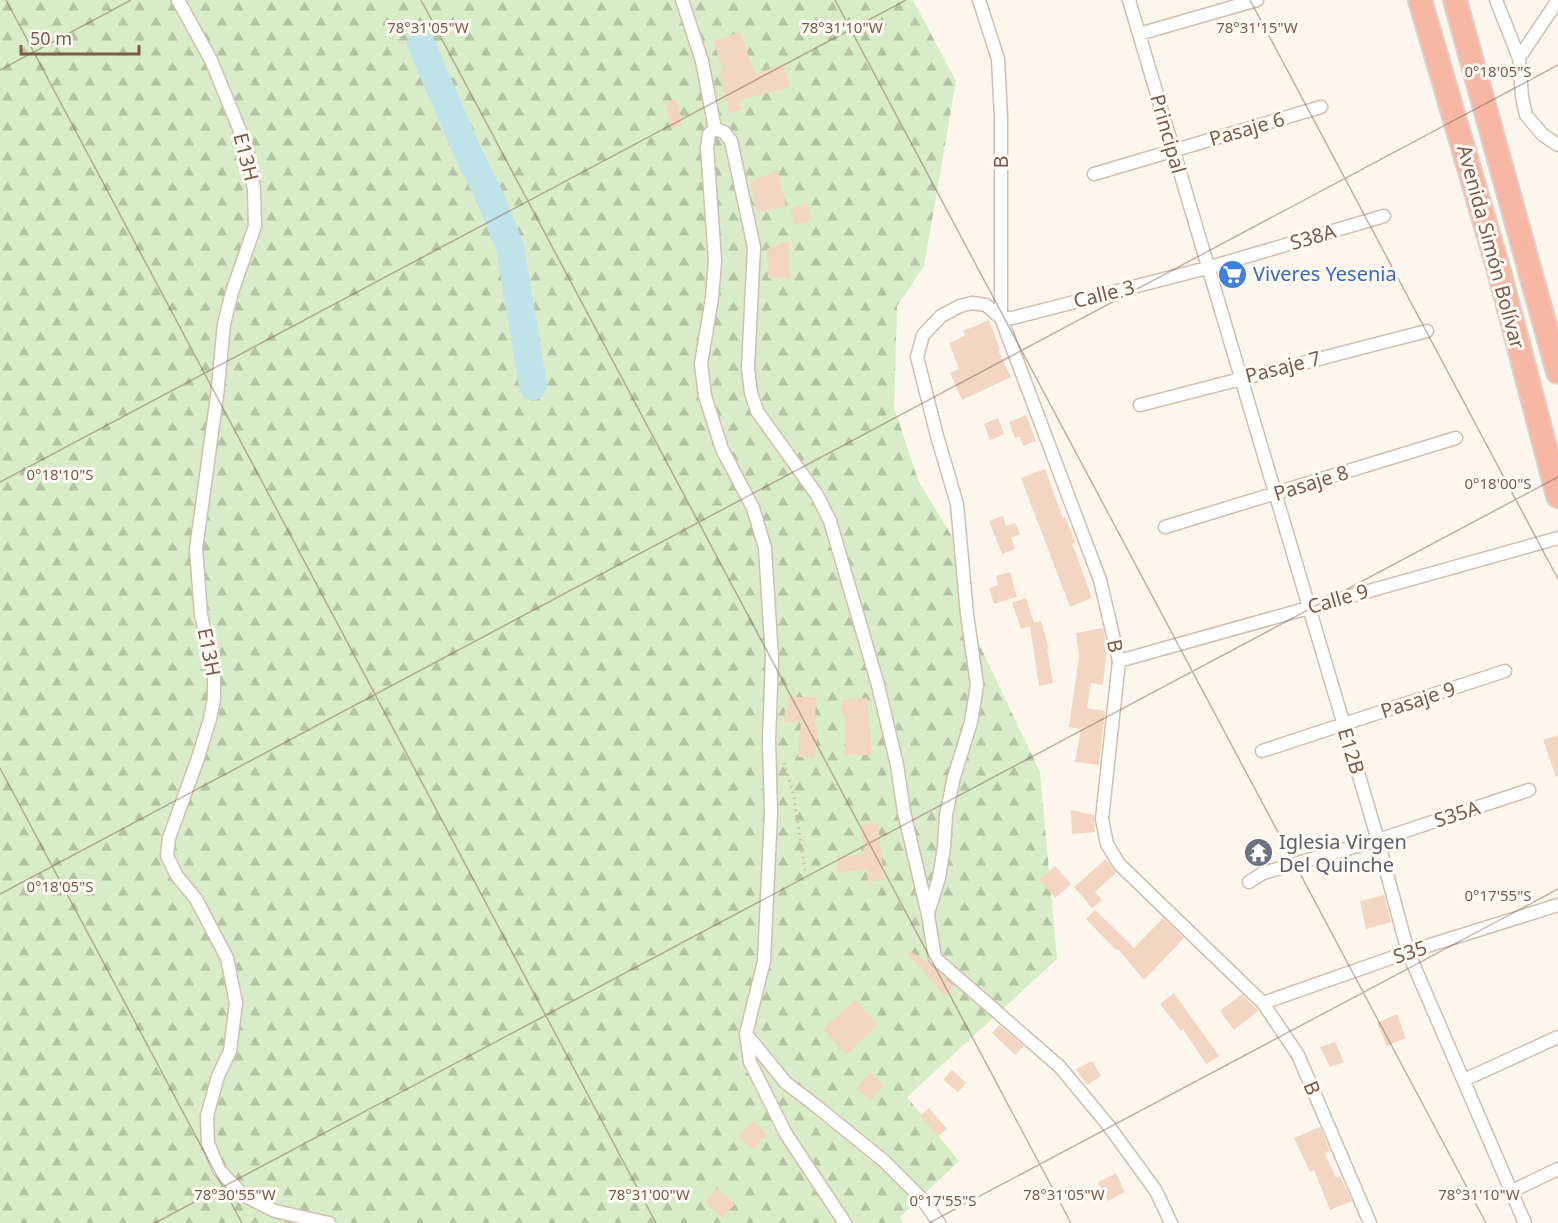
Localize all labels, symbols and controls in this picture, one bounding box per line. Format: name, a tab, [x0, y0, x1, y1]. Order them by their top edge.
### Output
text: 78°31'05"W	[387, 17, 469, 37]
text: 78°31'10"W	[801, 17, 883, 37]
text: 78°31'15"W	[1216, 17, 1298, 37]
scale bar	[21, 18, 140, 56]
text: 50 m	[30, 26, 72, 50]
text: 0°18'05"S	[1464, 61, 1532, 81]
street label: Principal	[1144, 91, 1193, 177]
street label: Pasaje 6	[1206, 105, 1288, 152]
street label: E13H	[227, 130, 265, 184]
street label: Avenida Simón Bolívar	[1451, 142, 1532, 352]
street label: B	[987, 156, 1014, 169]
street label: S38A	[1287, 217, 1339, 256]
supermarket icon: Viveres Yesenia	[1216, 258, 1248, 290]
place label: Viveres Yesenia	[1253, 260, 1397, 287]
street label: Calle 3	[1070, 273, 1137, 314]
street label: Pasaje 7	[1242, 344, 1324, 389]
street label: Pasaje 8	[1270, 458, 1352, 507]
text: 0°18'10"S	[26, 464, 94, 484]
text: 0°18'00"S	[1464, 473, 1532, 493]
street label: Calle 9	[1304, 577, 1371, 620]
street label: E13H	[192, 625, 227, 678]
street label: B	[1101, 637, 1130, 655]
street label: Pasaje 9	[1377, 675, 1459, 724]
street label: E12B	[1332, 724, 1371, 777]
street label: S35A	[1430, 793, 1483, 834]
place label: Iglesia Virgen Del Quinche	[1279, 828, 1407, 878]
temple icon: Iglesia Virgen Del Quinche	[1242, 837, 1274, 869]
text: 0°18'05"S	[26, 876, 94, 896]
text: 0°17'55"S	[1464, 885, 1532, 905]
street label: S35	[1390, 933, 1430, 970]
street label: B	[1297, 1077, 1327, 1099]
text: 78°30'55"W	[194, 1184, 276, 1204]
text: 78°31'00"W	[608, 1184, 690, 1204]
text: 78°31'05"W	[1023, 1184, 1105, 1204]
text: 78°31'10"W	[1438, 1184, 1520, 1204]
text: 0°17'55"S	[909, 1190, 977, 1210]

